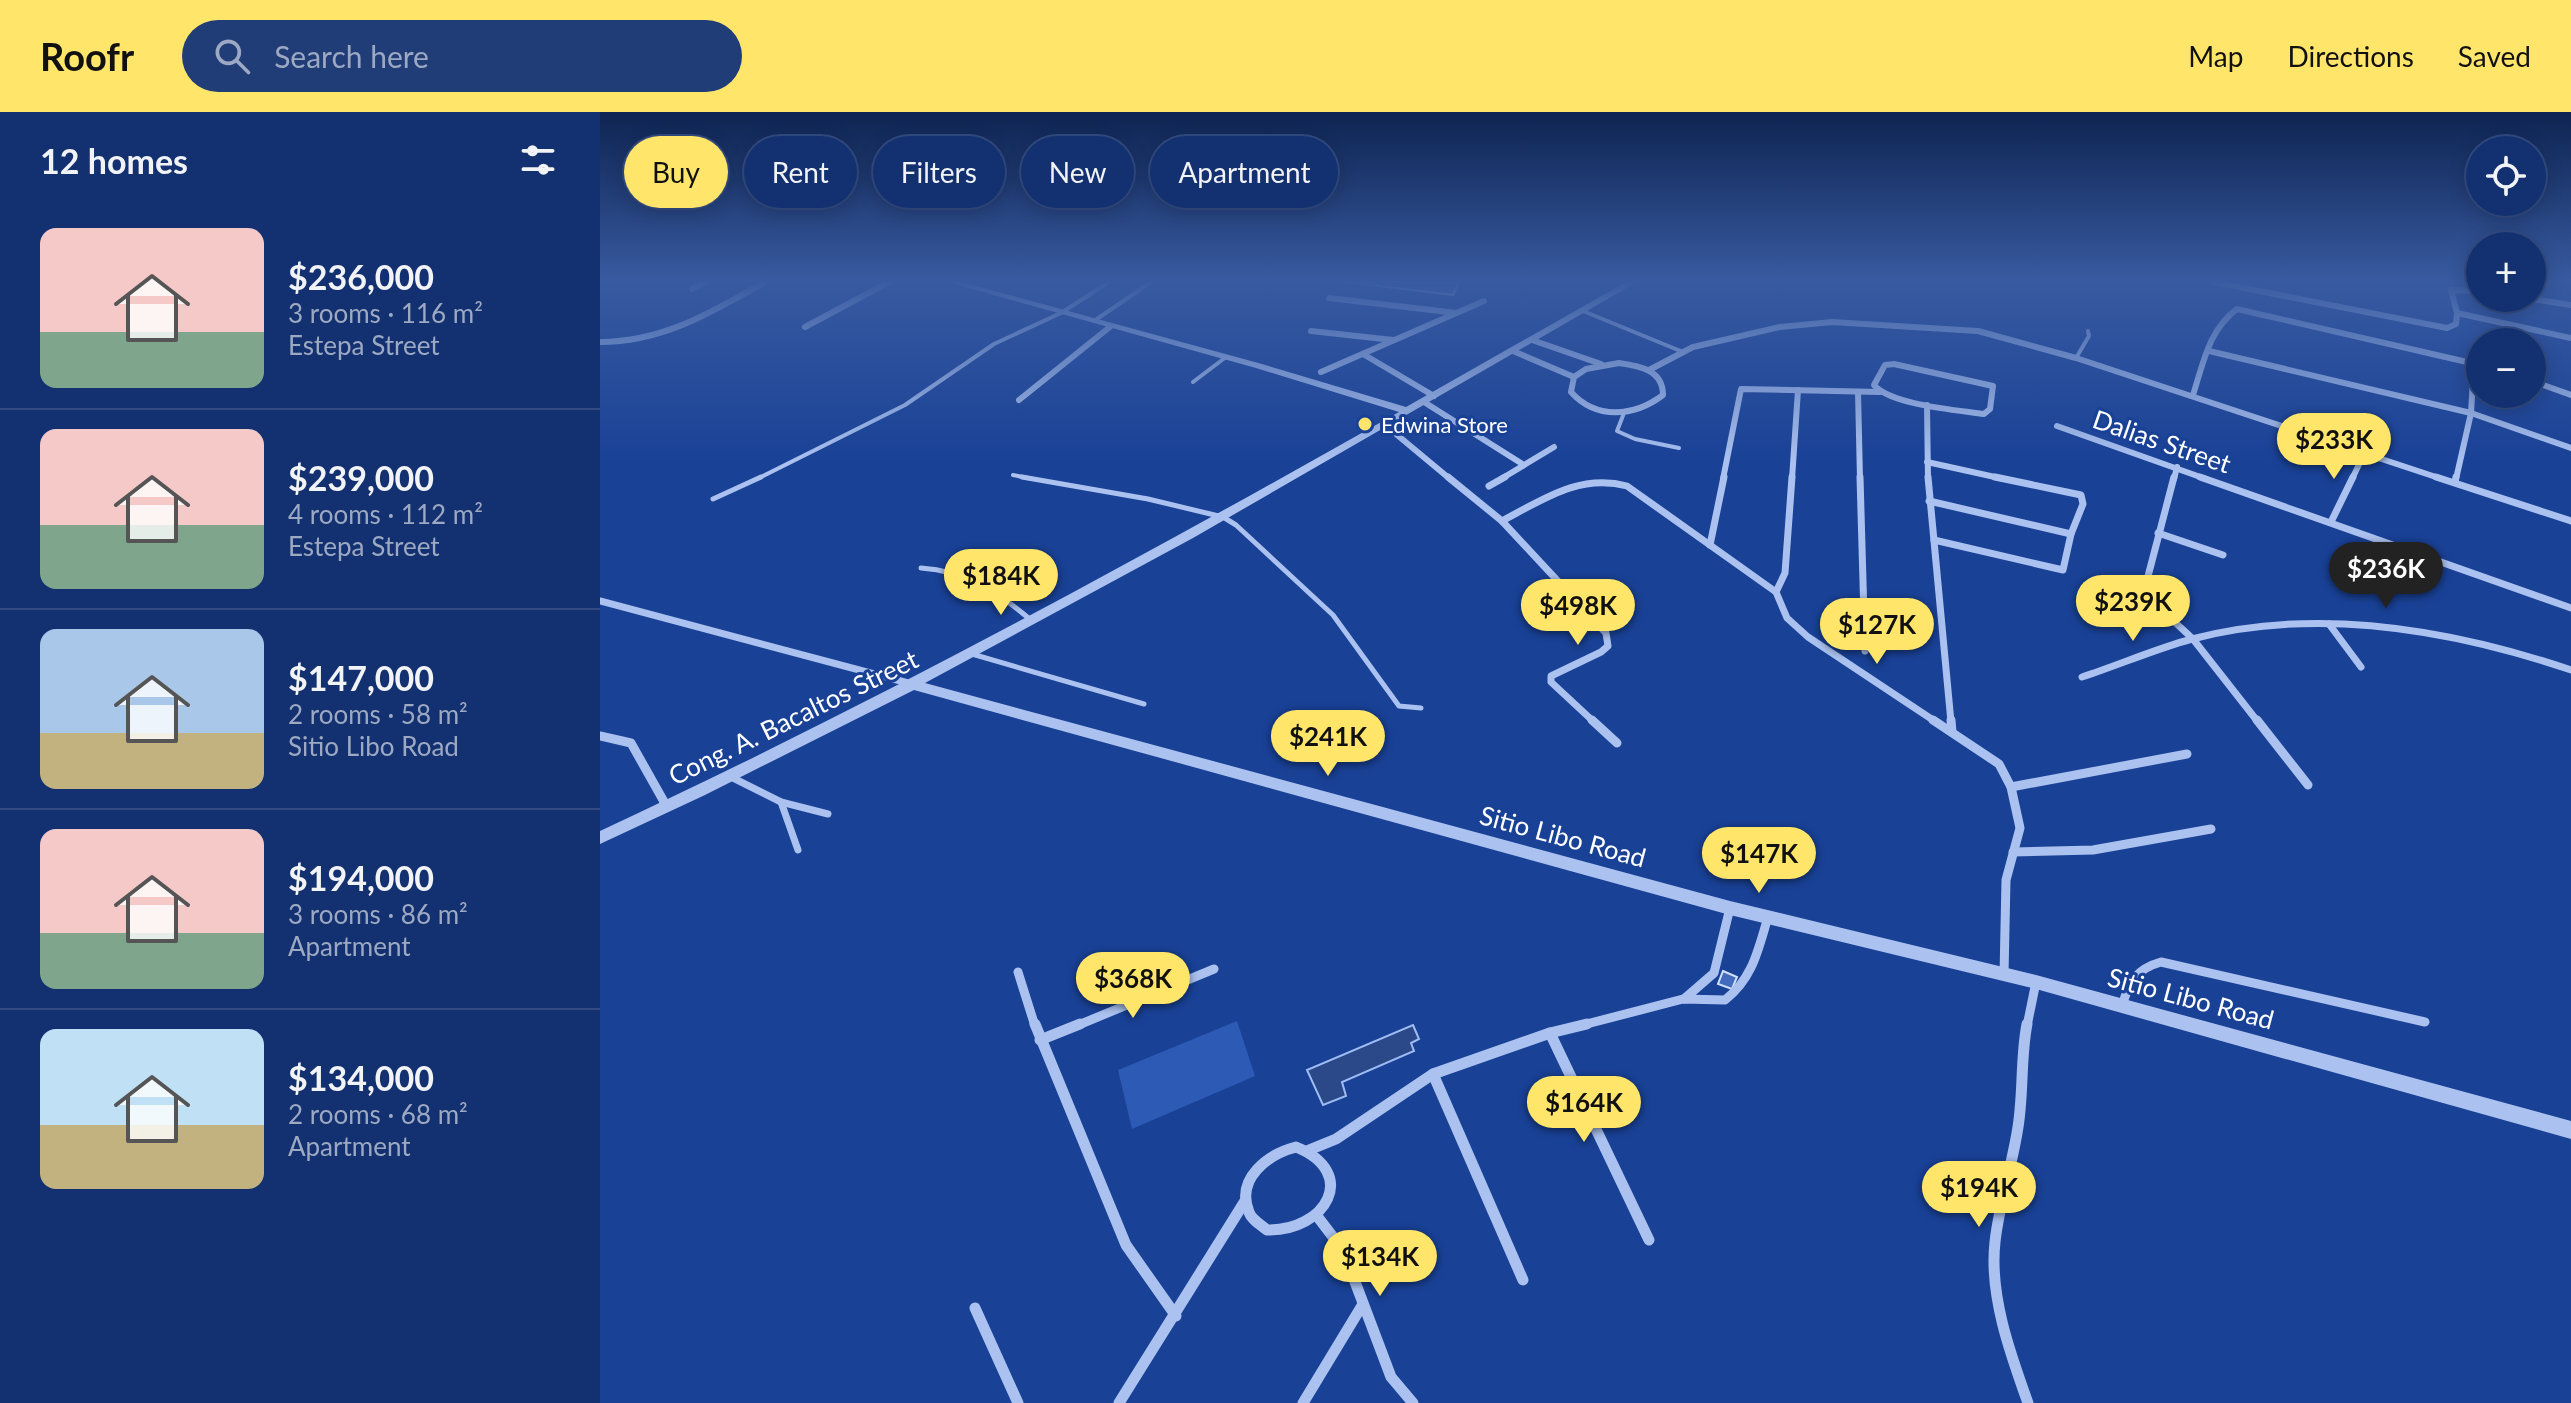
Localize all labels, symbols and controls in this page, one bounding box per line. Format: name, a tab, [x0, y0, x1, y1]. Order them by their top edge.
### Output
search box	[182, 20, 742, 92]
text: Roofr	[40, 33, 134, 79]
icon: search	[210, 34, 254, 78]
text: Search here	[274, 38, 429, 74]
text: Map	[2188, 39, 2243, 73]
text: Directions	[2287, 39, 2414, 73]
text: Saved	[2458, 39, 2531, 73]
chip: Buy	[624, 136, 728, 208]
chip: Rent	[744, 136, 857, 208]
chip: Filters	[873, 136, 1005, 208]
chip: New	[1021, 136, 1134, 208]
chip: Apartment	[1150, 136, 1338, 208]
map controls	[2466, 136, 2546, 408]
button: locate	[2466, 136, 2546, 216]
icon: filters	[516, 138, 560, 182]
text: 12 homes	[40, 140, 188, 181]
button: +	[2466, 232, 2546, 312]
text: $236,000	[288, 256, 434, 297]
icon: home	[104, 260, 200, 356]
text: 3 rooms · 116 m²	[288, 297, 483, 329]
button: −	[2466, 328, 2546, 408]
text: Estepa Street	[288, 329, 440, 361]
street label: Dalias Street	[2089, 402, 2236, 480]
place label: Edwina Store	[1381, 411, 1508, 438]
pin: $233K	[2278, 413, 2390, 481]
marker: Edwina Store	[1356, 415, 1374, 433]
text: $233K	[2295, 423, 2373, 455]
text: $239,000	[288, 457, 434, 498]
icon: home	[104, 461, 200, 557]
text: 4 rooms · 112 m²	[288, 498, 483, 530]
text: Estepa Street	[288, 530, 440, 562]
pin: $236K	[2330, 542, 2442, 610]
pin: $184K	[945, 549, 1057, 617]
text: $236K	[2347, 552, 2425, 584]
text: $184K	[962, 559, 1040, 591]
pin: $239K	[2077, 575, 2189, 643]
pin: $498K	[1522, 579, 1634, 647]
text: $239K	[2094, 585, 2172, 617]
text: $498K	[1539, 589, 1617, 621]
pin: $127K	[1821, 598, 1933, 666]
text: $127K	[1838, 608, 1916, 640]
street label: Cong. A. Bacaltos Street	[663, 642, 924, 791]
text: $147,000	[288, 657, 434, 698]
icon: home	[104, 661, 200, 757]
text: 2 rooms · 58 m²	[288, 698, 468, 730]
pin: $241K	[1272, 710, 1384, 778]
text: $241K	[1289, 720, 1367, 752]
text: Sitio Libo Road	[288, 730, 459, 762]
street label: Sitio Libo Road	[1476, 798, 1650, 874]
pin: $147K	[1703, 827, 1815, 895]
text: $147K	[1720, 837, 1798, 869]
text: $194,000	[288, 857, 434, 898]
icon: home	[104, 861, 200, 957]
text: 3 rooms · 86 m²	[288, 898, 468, 930]
text: Apartment	[288, 930, 411, 962]
pin: $368K	[1077, 952, 1189, 1020]
street label: Sitio Libo Road	[2104, 960, 2278, 1036]
text: $368K	[1094, 962, 1172, 994]
text: $134,000	[288, 1057, 434, 1098]
icon: home	[104, 1061, 200, 1157]
pin: $164K	[1528, 1076, 1640, 1144]
text: $164K	[1545, 1086, 1623, 1118]
text: 2 rooms · 68 m²	[288, 1098, 468, 1130]
text: Apartment	[288, 1130, 411, 1162]
pin: $194K	[1923, 1161, 2035, 1229]
text: $194K	[1940, 1171, 2018, 1203]
pin: $134K	[1324, 1230, 1436, 1298]
text: $134K	[1341, 1240, 1419, 1272]

